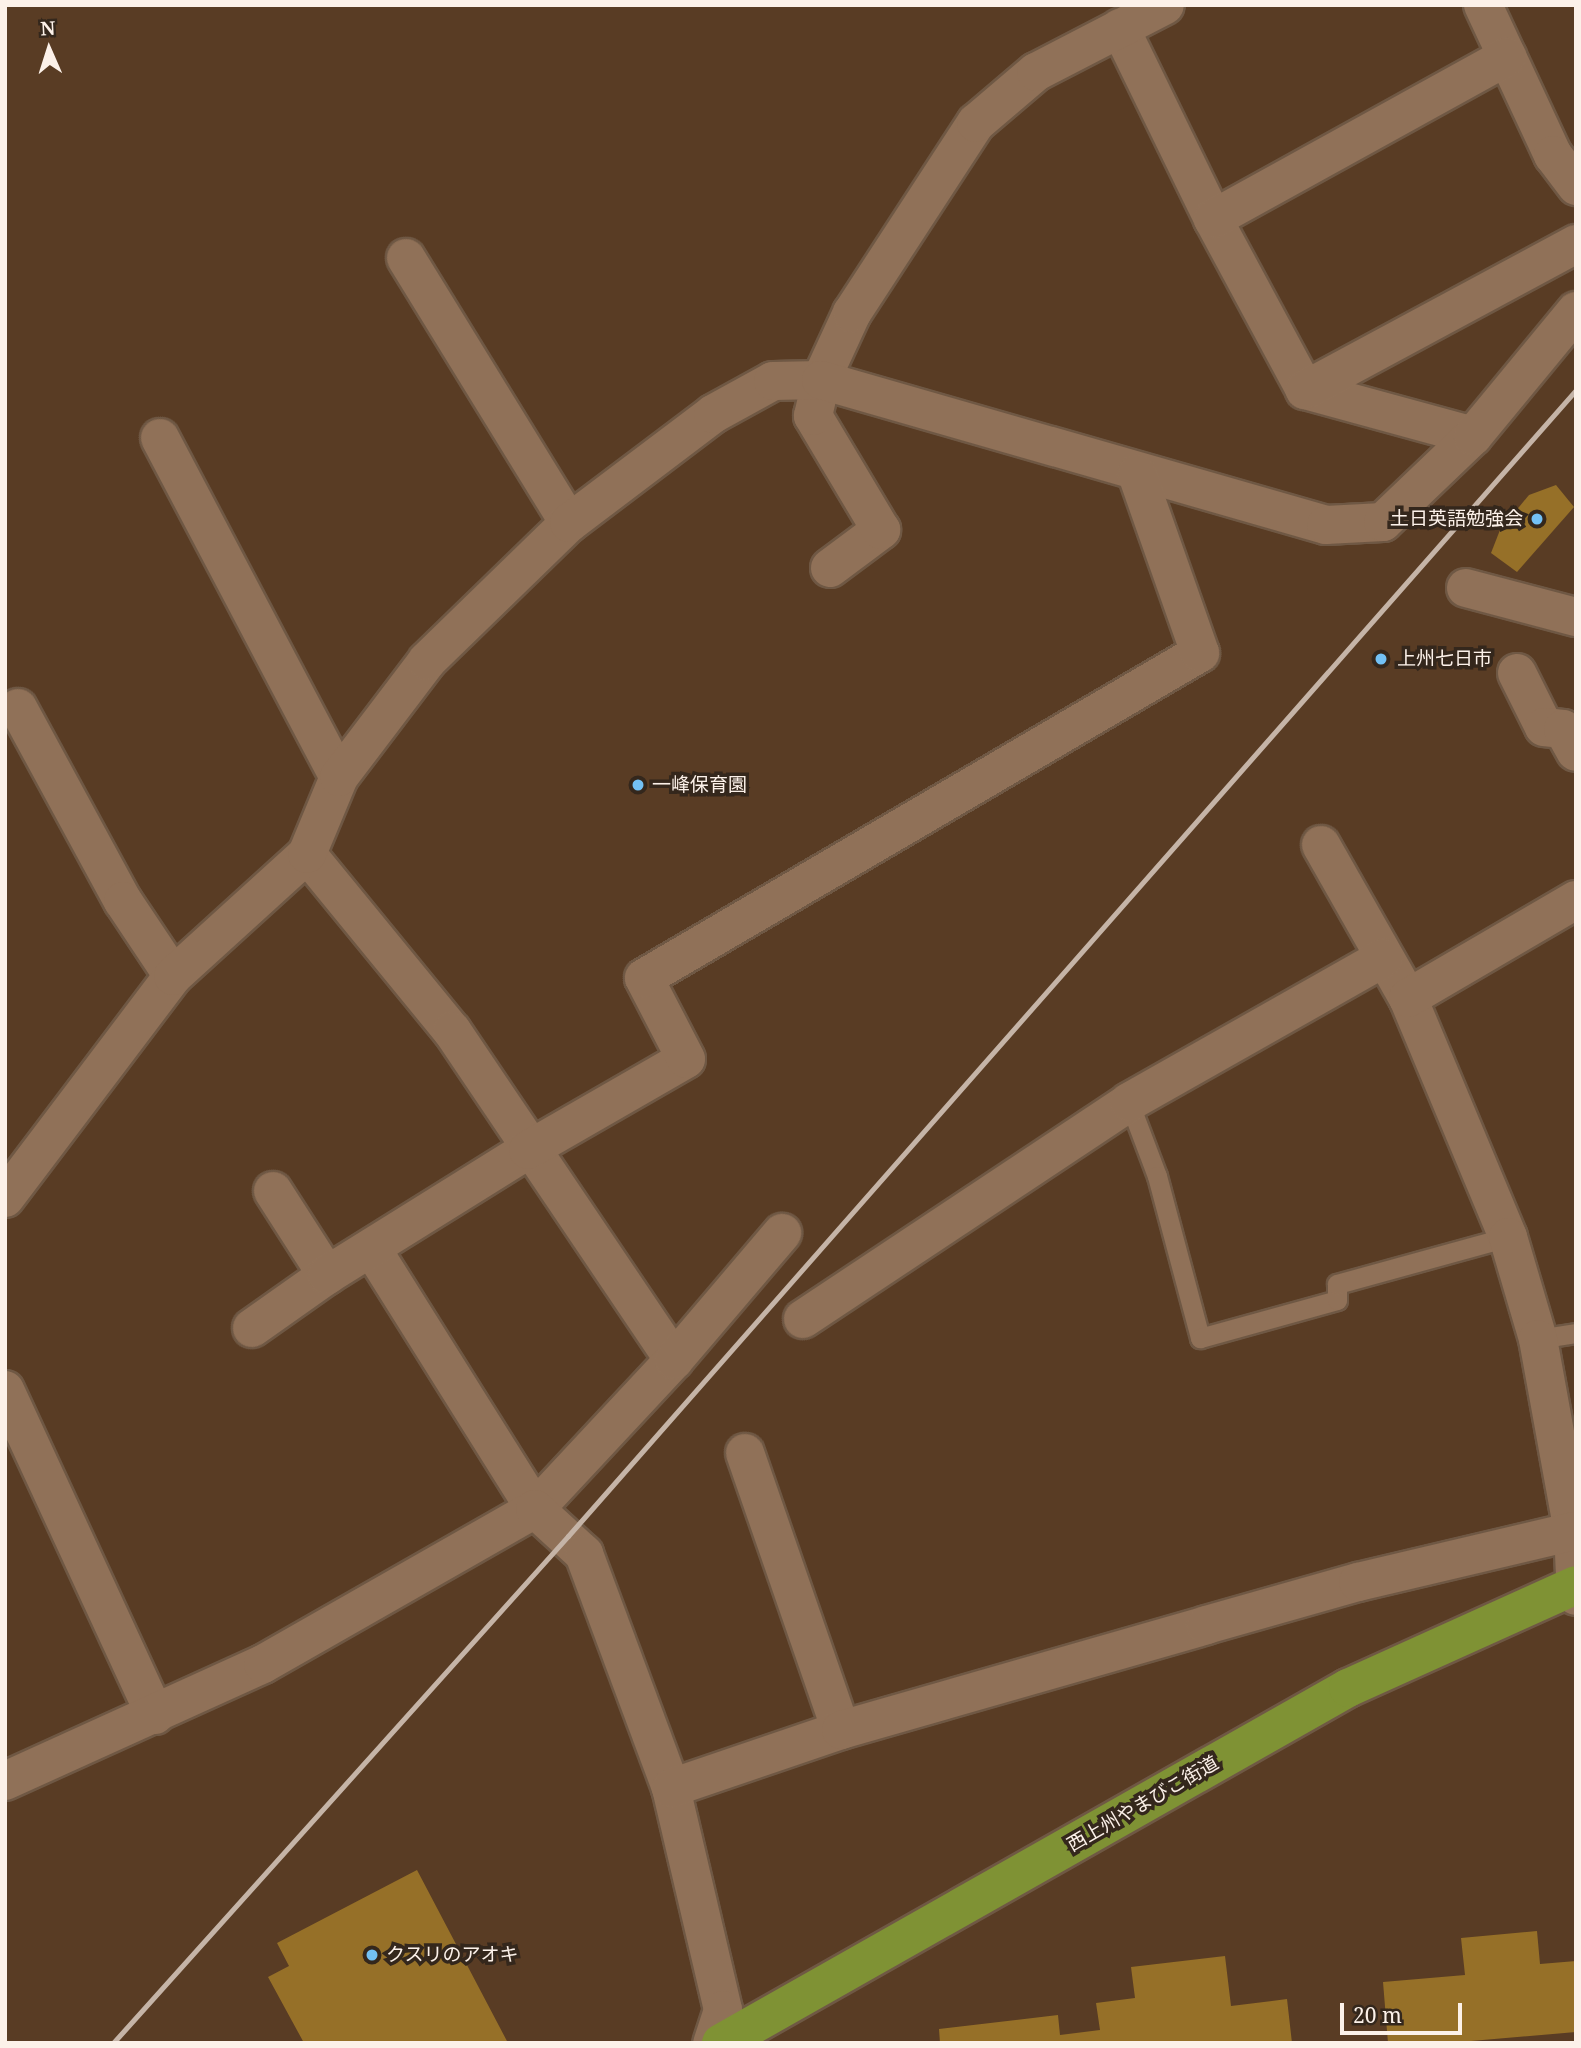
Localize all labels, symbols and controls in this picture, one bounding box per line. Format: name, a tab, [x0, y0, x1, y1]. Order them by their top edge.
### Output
north arrow	[14, 14, 84, 84]
text: N	[40, 15, 56, 41]
place label: 土日英語勉強会	[1390, 508, 1523, 530]
marker: 土日英語勉強会	[1529, 511, 1545, 527]
place label: 上州七日市	[1397, 648, 1492, 670]
marker: 上州七日市	[1371, 649, 1391, 669]
place label: 一峰保育園	[652, 774, 747, 796]
marker: 一峰保育園	[630, 777, 646, 793]
street label: 西上州やまびこ街道	[1063, 1751, 1223, 1857]
place label: クスリのアオキ	[386, 1944, 519, 1966]
marker: クスリのアオキ	[364, 1947, 380, 1963]
scale bar	[1343, 1988, 1466, 2032]
text: 20 m	[1353, 2001, 1402, 2029]

